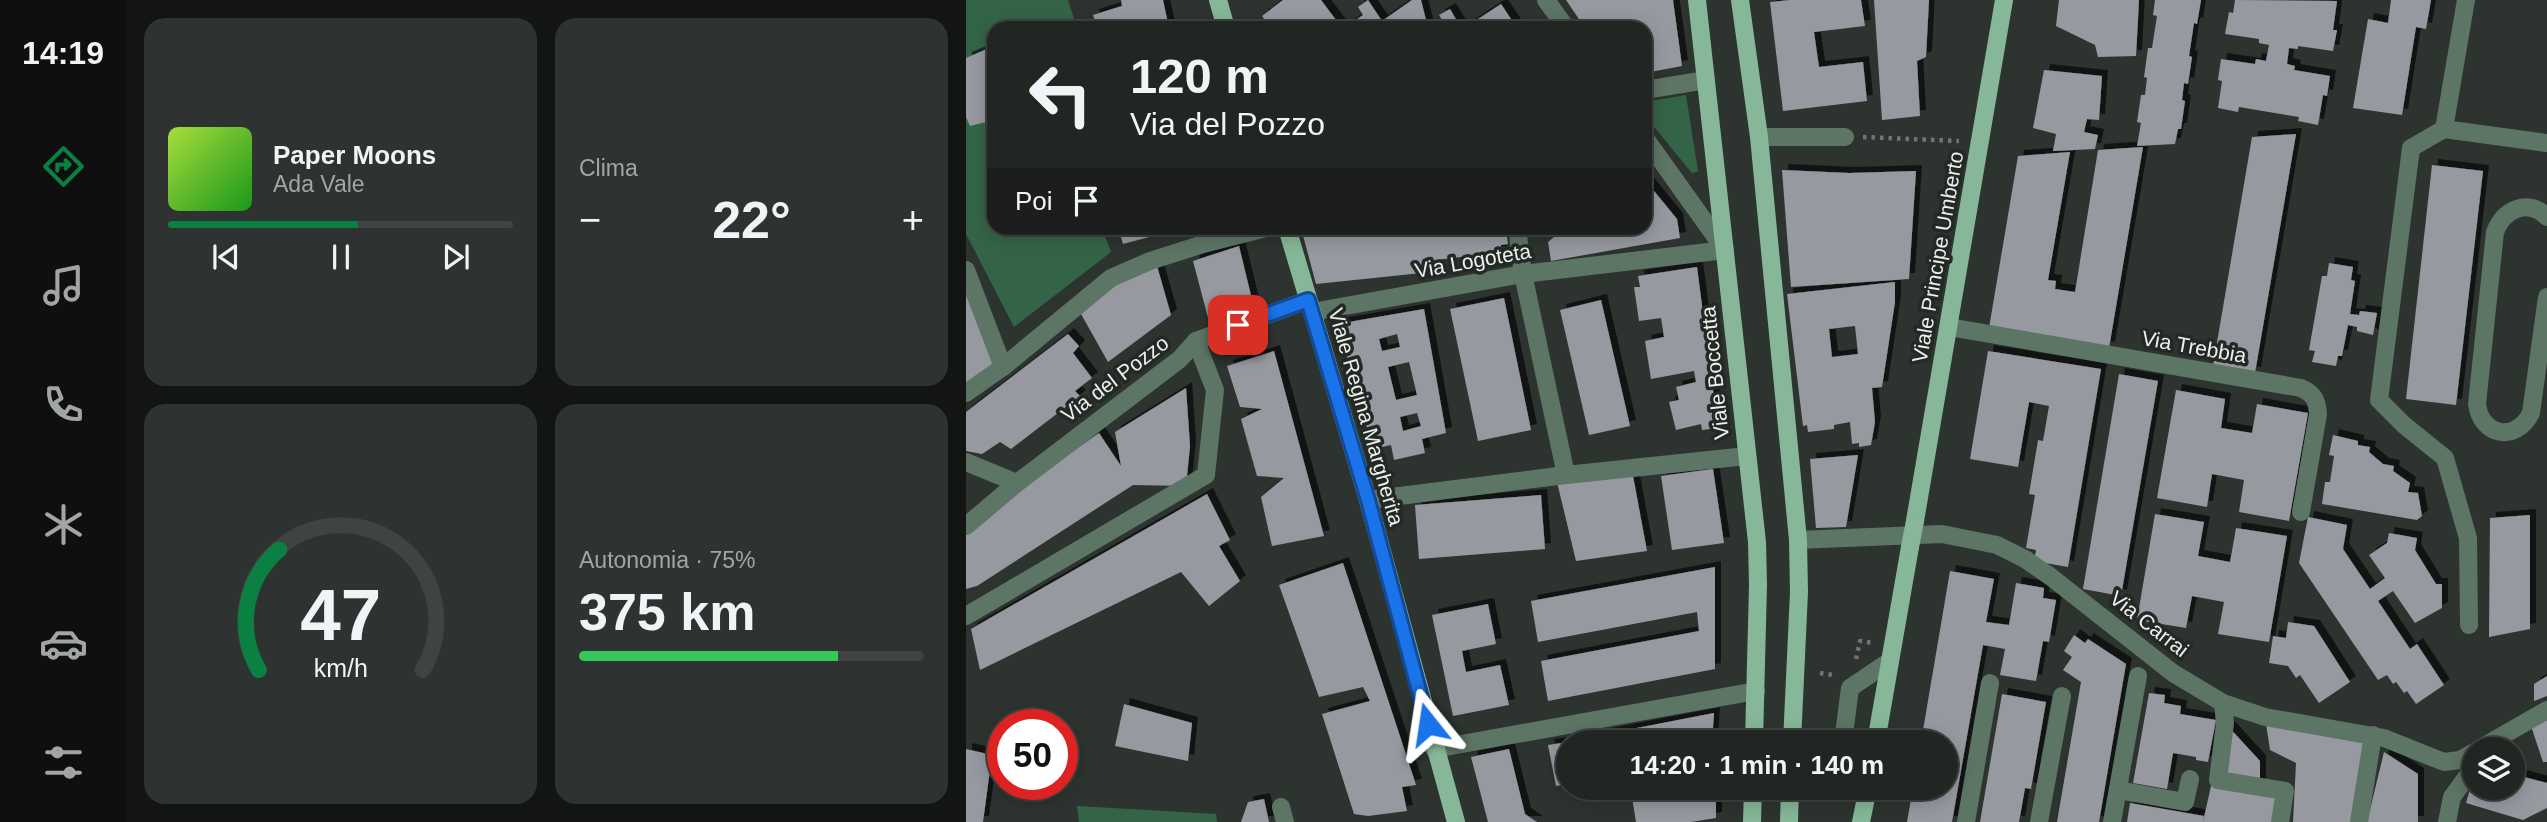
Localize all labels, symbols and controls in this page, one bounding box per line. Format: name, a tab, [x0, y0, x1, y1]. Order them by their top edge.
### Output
text: 14:19	[22, 35, 104, 71]
icon: left	[1015, 49, 1106, 140]
text: 120 m	[1130, 49, 1269, 103]
text: Via del Pozzo	[1130, 106, 1325, 142]
text: Paper Moons	[273, 140, 436, 170]
icon: directions	[39, 142, 88, 191]
street label: Viale Principe Umberto	[1908, 149, 1967, 364]
text: Clima	[579, 155, 638, 181]
text: Ada Vale	[273, 171, 365, 197]
icon: arrive	[1067, 182, 1105, 220]
text: Poi	[1015, 186, 1053, 216]
text: 22°	[712, 191, 791, 249]
text: −	[579, 199, 601, 241]
text: +	[902, 199, 924, 241]
icon: previous	[207, 238, 245, 276]
icon: pause	[322, 238, 360, 276]
icon: next	[437, 238, 475, 276]
street label: Via Logoteta	[1413, 239, 1533, 282]
icon: music	[39, 261, 88, 310]
pin	[1208, 295, 1268, 355]
street label: Viale Boccetta	[1696, 305, 1733, 441]
icon: arrive	[1219, 306, 1257, 344]
street label: Viale Regina Margherita	[1324, 306, 1409, 528]
street label: Via Trebbia	[2140, 326, 2249, 367]
street label: Via del Pozzo	[1057, 331, 1173, 426]
icon: phone	[39, 380, 88, 429]
icon: climate	[39, 500, 88, 549]
text: Autonomia · 75%	[579, 547, 755, 573]
text: 47	[300, 574, 381, 655]
text: 375 km	[579, 583, 755, 641]
street label: Via Carrai	[2106, 586, 2193, 661]
icon: car	[39, 619, 88, 668]
text: km/h	[313, 654, 368, 682]
position arrow	[1391, 687, 1465, 761]
speed limit sign: 50	[987, 709, 1078, 800]
map controls	[2462, 737, 2525, 800]
button: layers	[2462, 737, 2525, 800]
icon: filters	[39, 738, 88, 787]
text: 14:20 · 1 min · 140 m	[1630, 750, 1884, 780]

